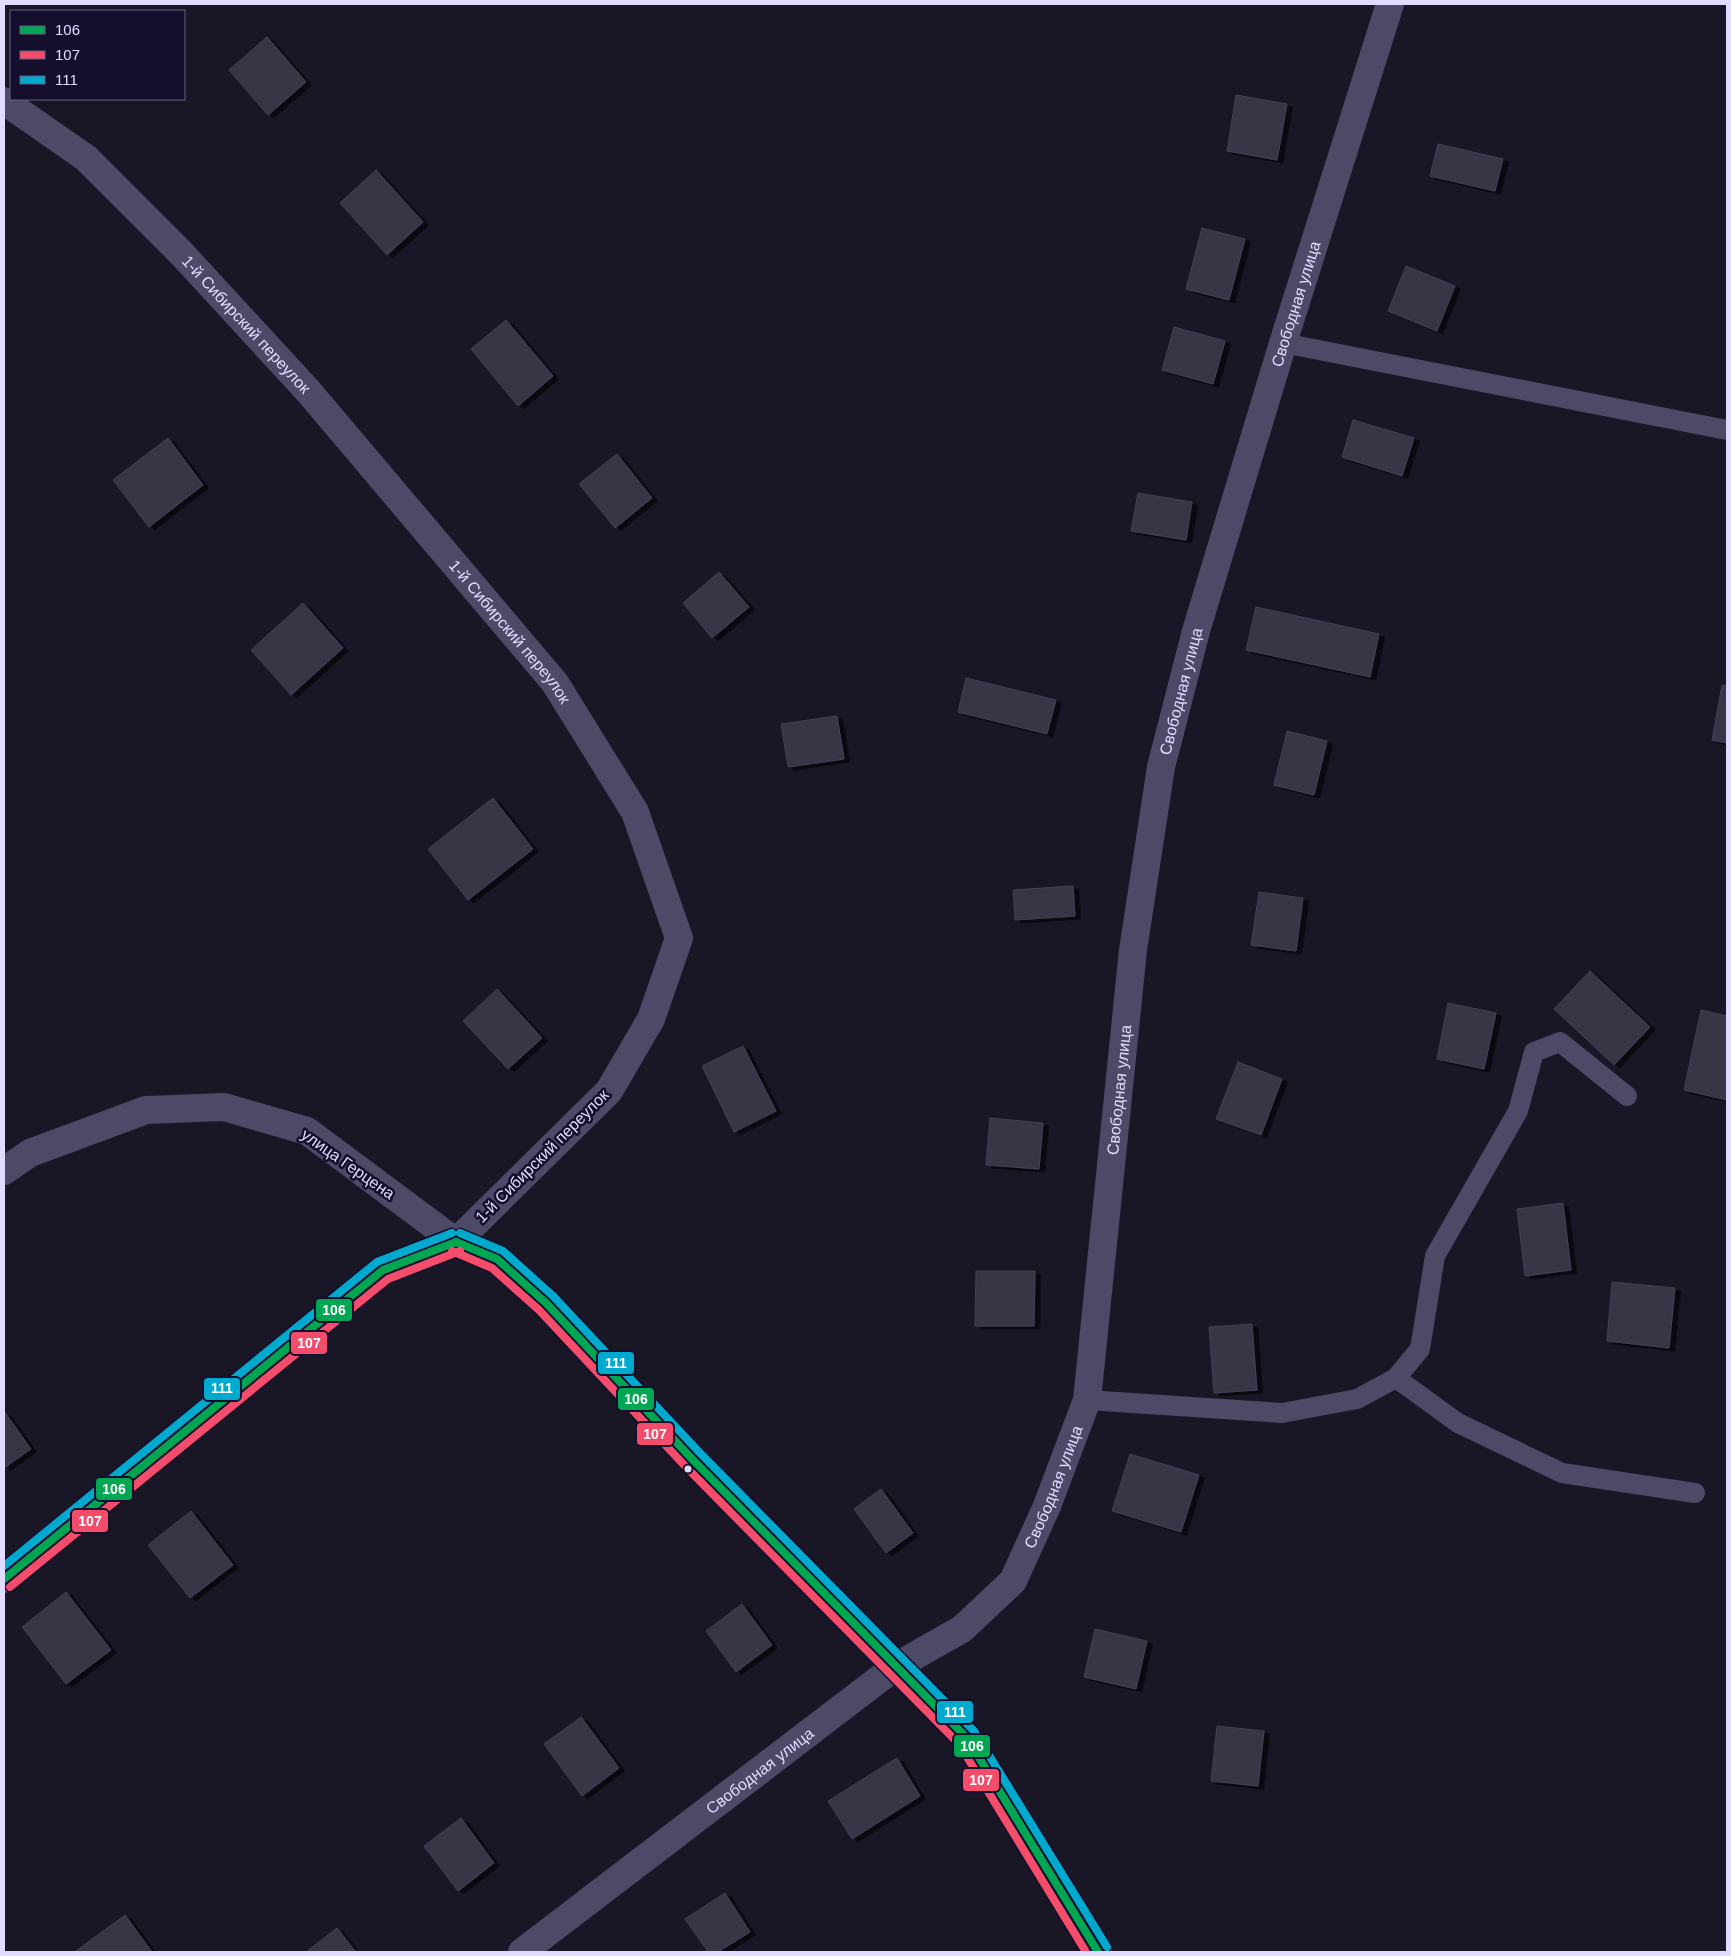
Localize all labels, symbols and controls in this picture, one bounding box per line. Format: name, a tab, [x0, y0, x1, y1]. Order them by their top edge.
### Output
legend	[10, 10, 185, 100]
text: 106	[55, 21, 80, 38]
text: 107	[55, 46, 80, 63]
text: 111	[55, 71, 78, 88]
street label: Свободная улица	[1268, 239, 1323, 369]
street label: 1-й Сибирский переулок	[179, 252, 315, 397]
street label: 1-й Сибирский переулок	[446, 556, 574, 707]
street label: Свободная улица	[1156, 626, 1205, 757]
street label: Свободная улица	[1104, 1024, 1134, 1156]
street label: 1-й Сибирский переулок	[472, 1085, 613, 1226]
street label: улица Герцена	[298, 1126, 398, 1202]
line badge: 106	[315, 1298, 353, 1322]
text: 106	[322, 1302, 346, 1318]
line badge: 107	[290, 1331, 328, 1355]
text: 107	[297, 1335, 321, 1351]
line badge: 111	[597, 1351, 635, 1375]
text: 111	[605, 1355, 627, 1371]
line badge: 111	[203, 1377, 241, 1401]
text: 111	[211, 1380, 233, 1396]
line badge: 106	[617, 1387, 655, 1411]
text: 106	[624, 1391, 648, 1407]
line badge: 107	[636, 1422, 674, 1446]
street label: Свободная улица	[1021, 1423, 1085, 1551]
text: 107	[643, 1426, 667, 1442]
unlabelled marker	[683, 1464, 693, 1474]
line badge: 106	[95, 1477, 133, 1501]
text: 106	[102, 1481, 126, 1497]
line badge: 107	[71, 1509, 109, 1533]
text: 107	[78, 1513, 102, 1529]
line badge: 111	[936, 1700, 974, 1724]
text: 111	[944, 1704, 966, 1720]
street label: Свободная улица	[702, 1724, 817, 1817]
line badge: 106	[953, 1734, 991, 1758]
text: 106	[960, 1738, 984, 1754]
line badge: 107	[962, 1768, 1000, 1792]
text: 107	[969, 1772, 993, 1788]

